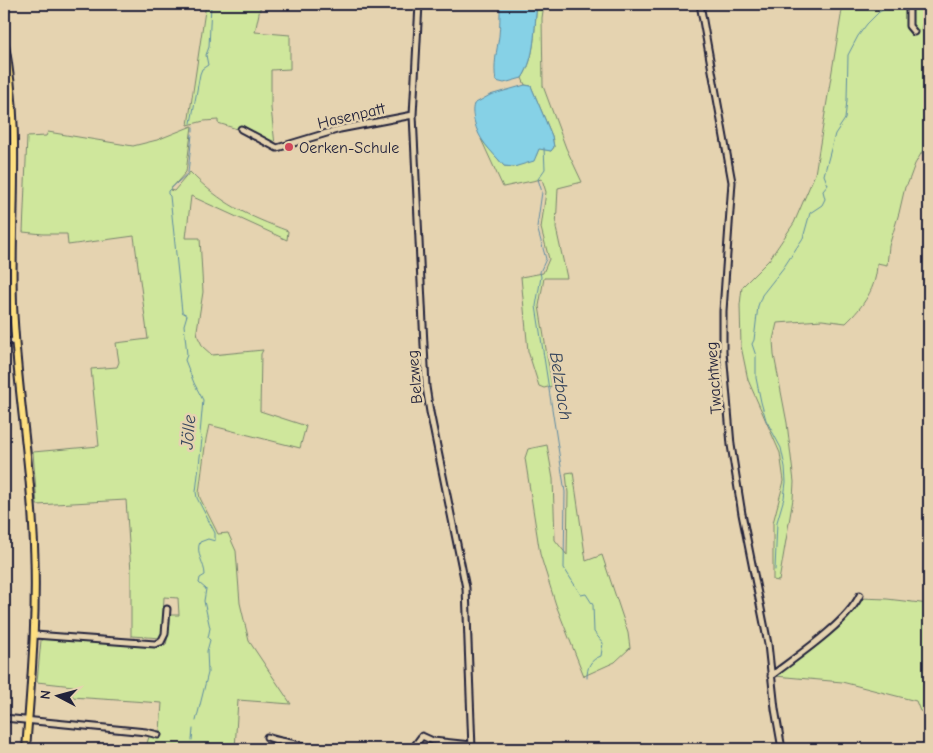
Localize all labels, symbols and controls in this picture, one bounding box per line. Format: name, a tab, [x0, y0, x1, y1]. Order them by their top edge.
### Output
street label: Hasenpatt	[315, 99, 387, 133]
place label: Oerken-Schule	[299, 139, 399, 157]
marker: Oerken-Schule	[283, 141, 295, 153]
street label: Twachtweg	[702, 341, 726, 415]
street label: Belzweg	[404, 349, 426, 405]
water label: Belzbach	[545, 350, 576, 422]
water label: Jölle	[176, 414, 200, 451]
north arrow	[32, 670, 82, 720]
text: N	[37, 689, 54, 700]

